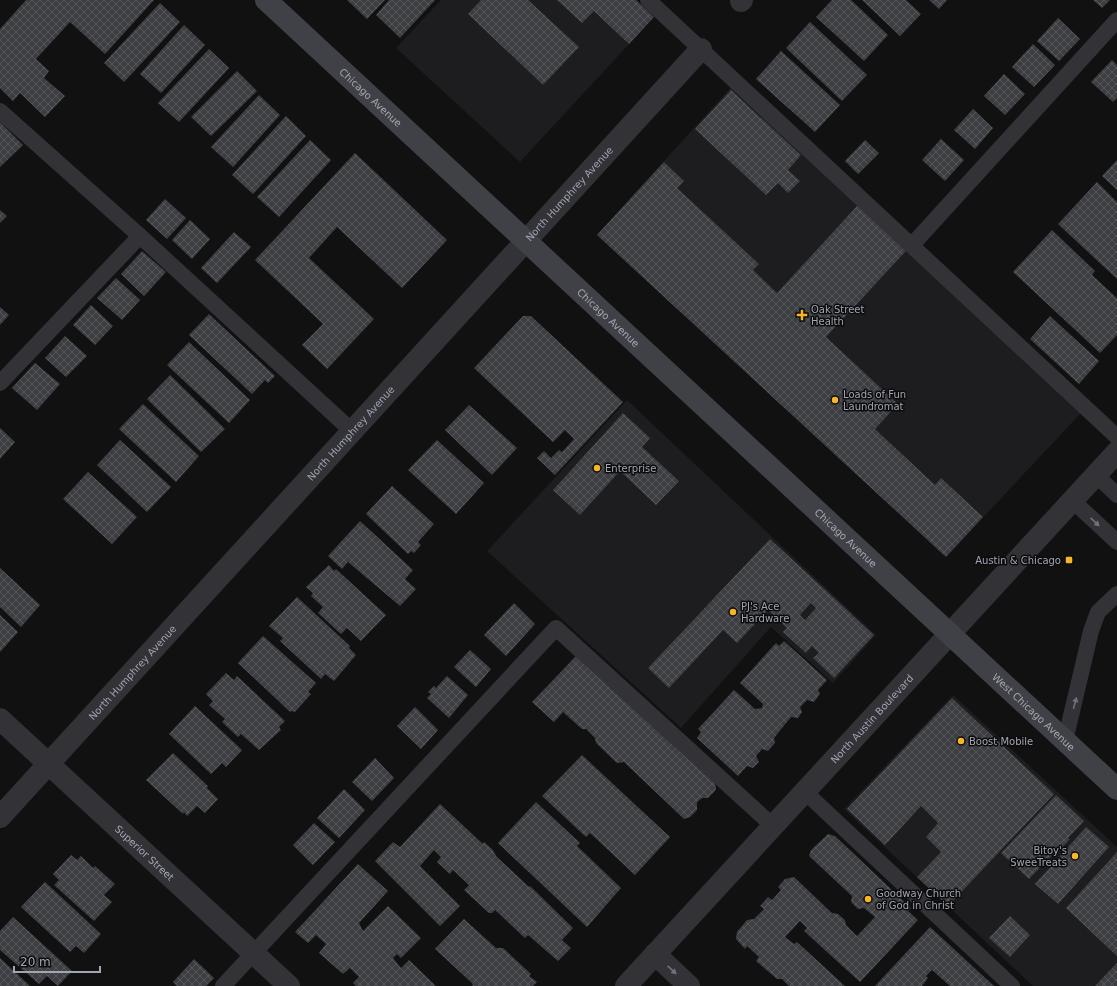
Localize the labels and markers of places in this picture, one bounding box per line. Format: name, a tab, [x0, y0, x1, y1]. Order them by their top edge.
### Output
place label: Oak Street Health	[811, 304, 864, 327]
marker: Oak Street Health	[796, 309, 808, 321]
place label: Loads of Fun Laundromat	[843, 389, 906, 412]
marker: Loads of Fun Laundromat	[830, 395, 840, 405]
marker: Enterprise	[592, 463, 602, 473]
place label: Enterprise	[605, 463, 656, 474]
place label: Austin & Chicago	[975, 555, 1061, 566]
marker: Austin & Chicago	[1064, 555, 1074, 565]
place label: PJ's Ace Hardware	[741, 601, 789, 624]
marker: PJ's Ace Hardware	[728, 607, 738, 617]
marker: Boost Mobile	[956, 736, 966, 746]
place label: Boost Mobile	[969, 736, 1033, 747]
place label: Bitoy's SweeTreats	[1010, 845, 1067, 868]
marker: Bitoy's SweeTreats	[1070, 851, 1080, 861]
place label: Goodway Church of God in Christ	[876, 888, 961, 911]
marker: Goodway Church of God in Christ	[863, 894, 873, 904]

